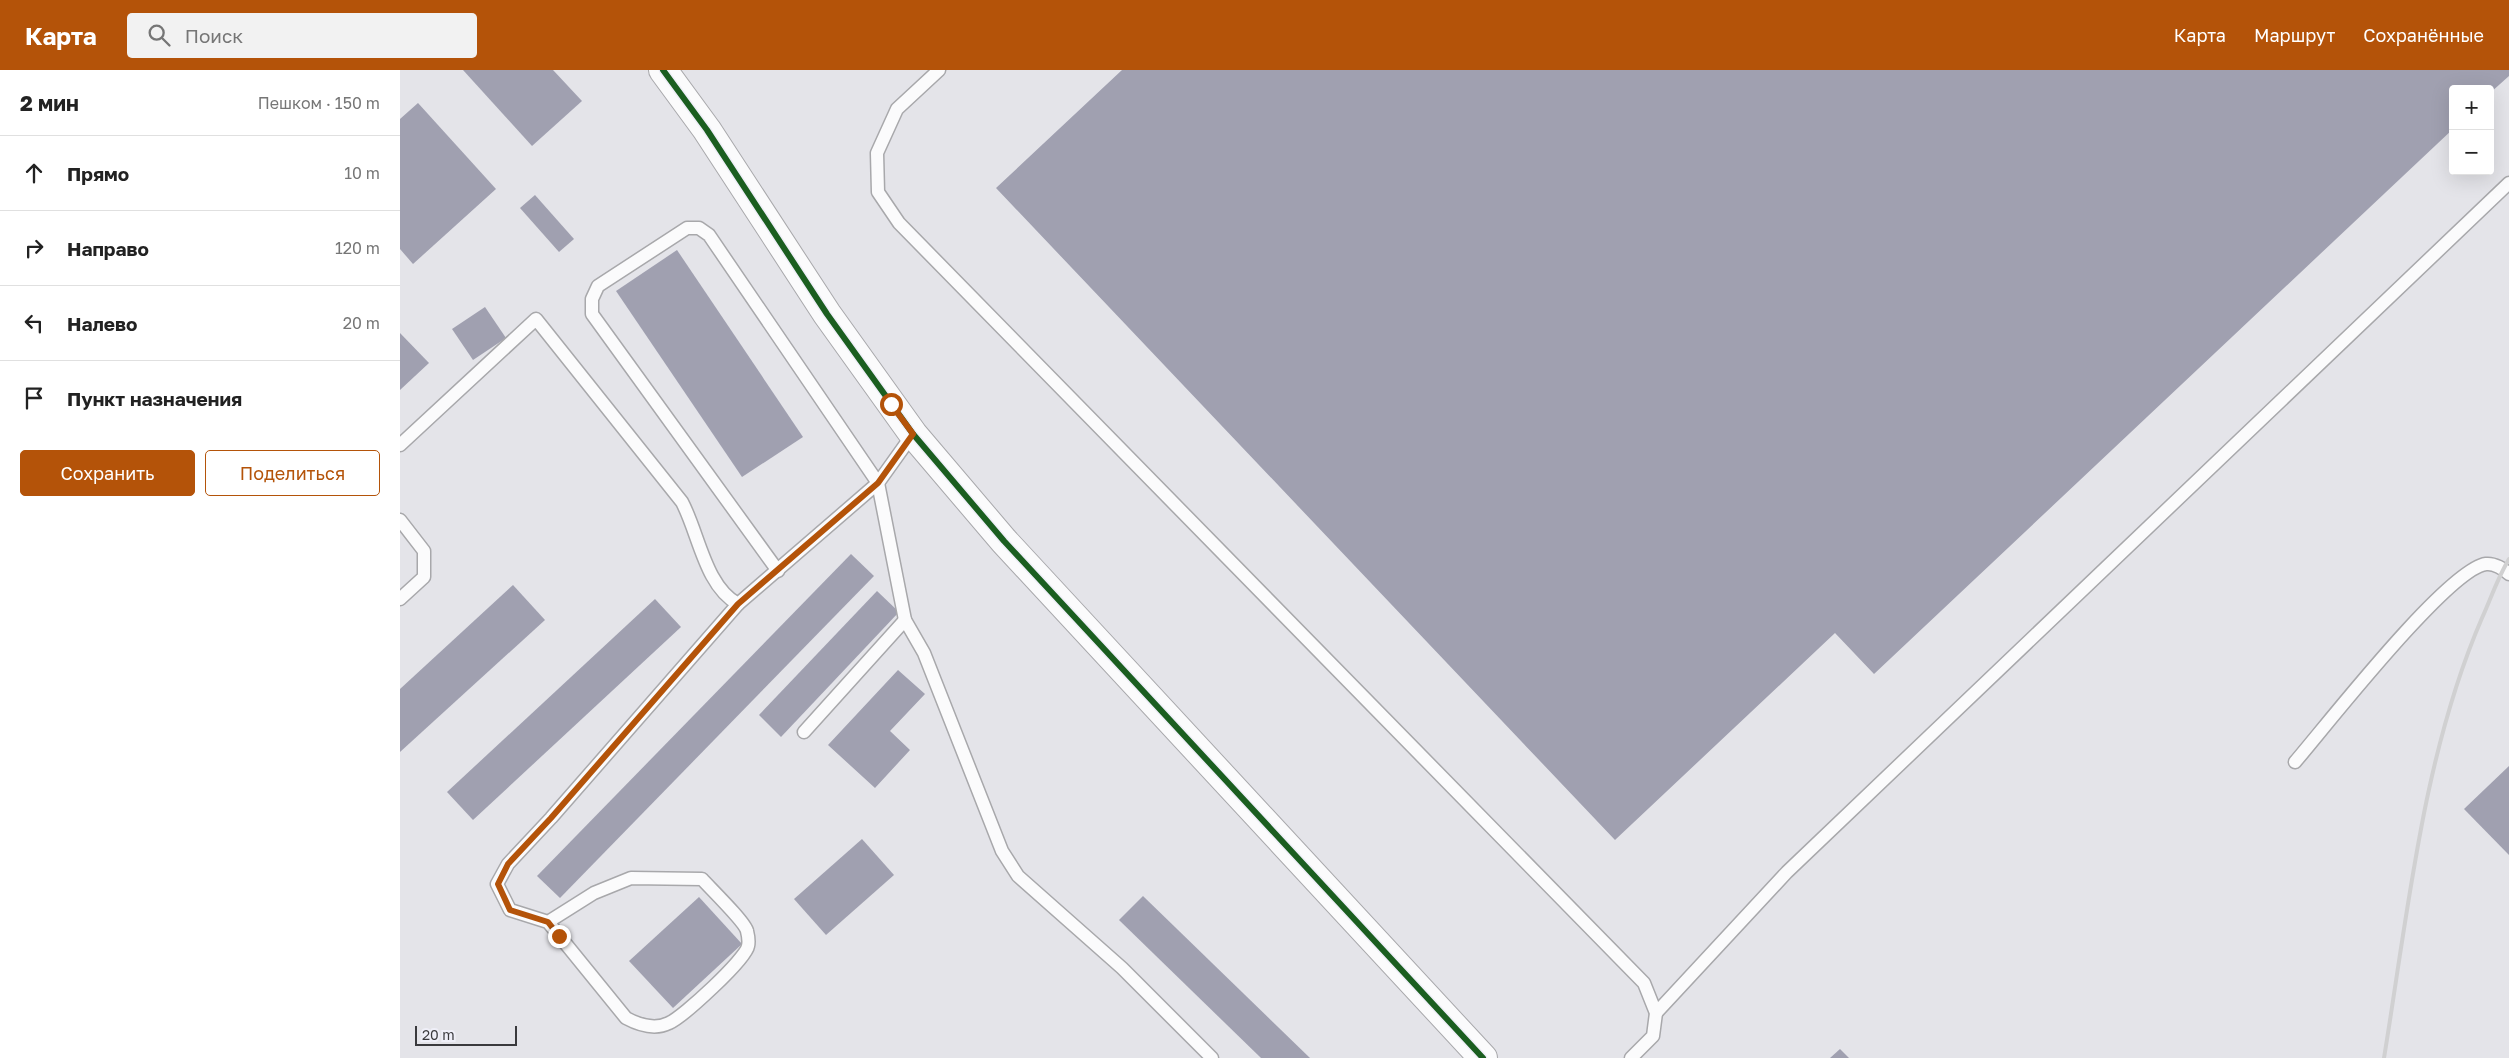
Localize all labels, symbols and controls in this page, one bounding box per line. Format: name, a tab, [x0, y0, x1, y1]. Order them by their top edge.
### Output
search box	[127, 13, 477, 58]
text: Карта	[25, 21, 97, 50]
icon: search	[145, 21, 173, 49]
text: Поиск	[185, 24, 243, 47]
text: Карта	[2174, 24, 2226, 46]
text: Маршрут	[2254, 24, 2335, 46]
text: Сохранённые	[2363, 24, 2484, 46]
map controls	[2449, 85, 2494, 175]
button: +	[2449, 85, 2494, 130]
text: 2 мин	[20, 90, 79, 116]
text: Пешком · 150 m	[258, 93, 380, 113]
button: −	[2449, 130, 2494, 175]
icon: ahead	[20, 159, 48, 187]
text: Прямо	[67, 162, 129, 185]
text: 10 m	[344, 163, 380, 183]
icon: right	[20, 234, 48, 262]
text: Направо	[67, 237, 149, 260]
text: 120 m	[335, 238, 380, 258]
icon: left	[20, 309, 48, 337]
text: Налево	[67, 312, 137, 335]
text: 20 m	[343, 313, 380, 333]
icon: arrive	[20, 384, 48, 412]
text: Пункт назначения	[67, 387, 242, 410]
route start	[880, 393, 903, 416]
button: Сохранить	[20, 450, 195, 496]
button: Поделиться	[205, 450, 380, 496]
route end	[548, 925, 571, 948]
scale bar	[415, 1023, 518, 1046]
text: 20 m	[422, 1026, 455, 1043]

